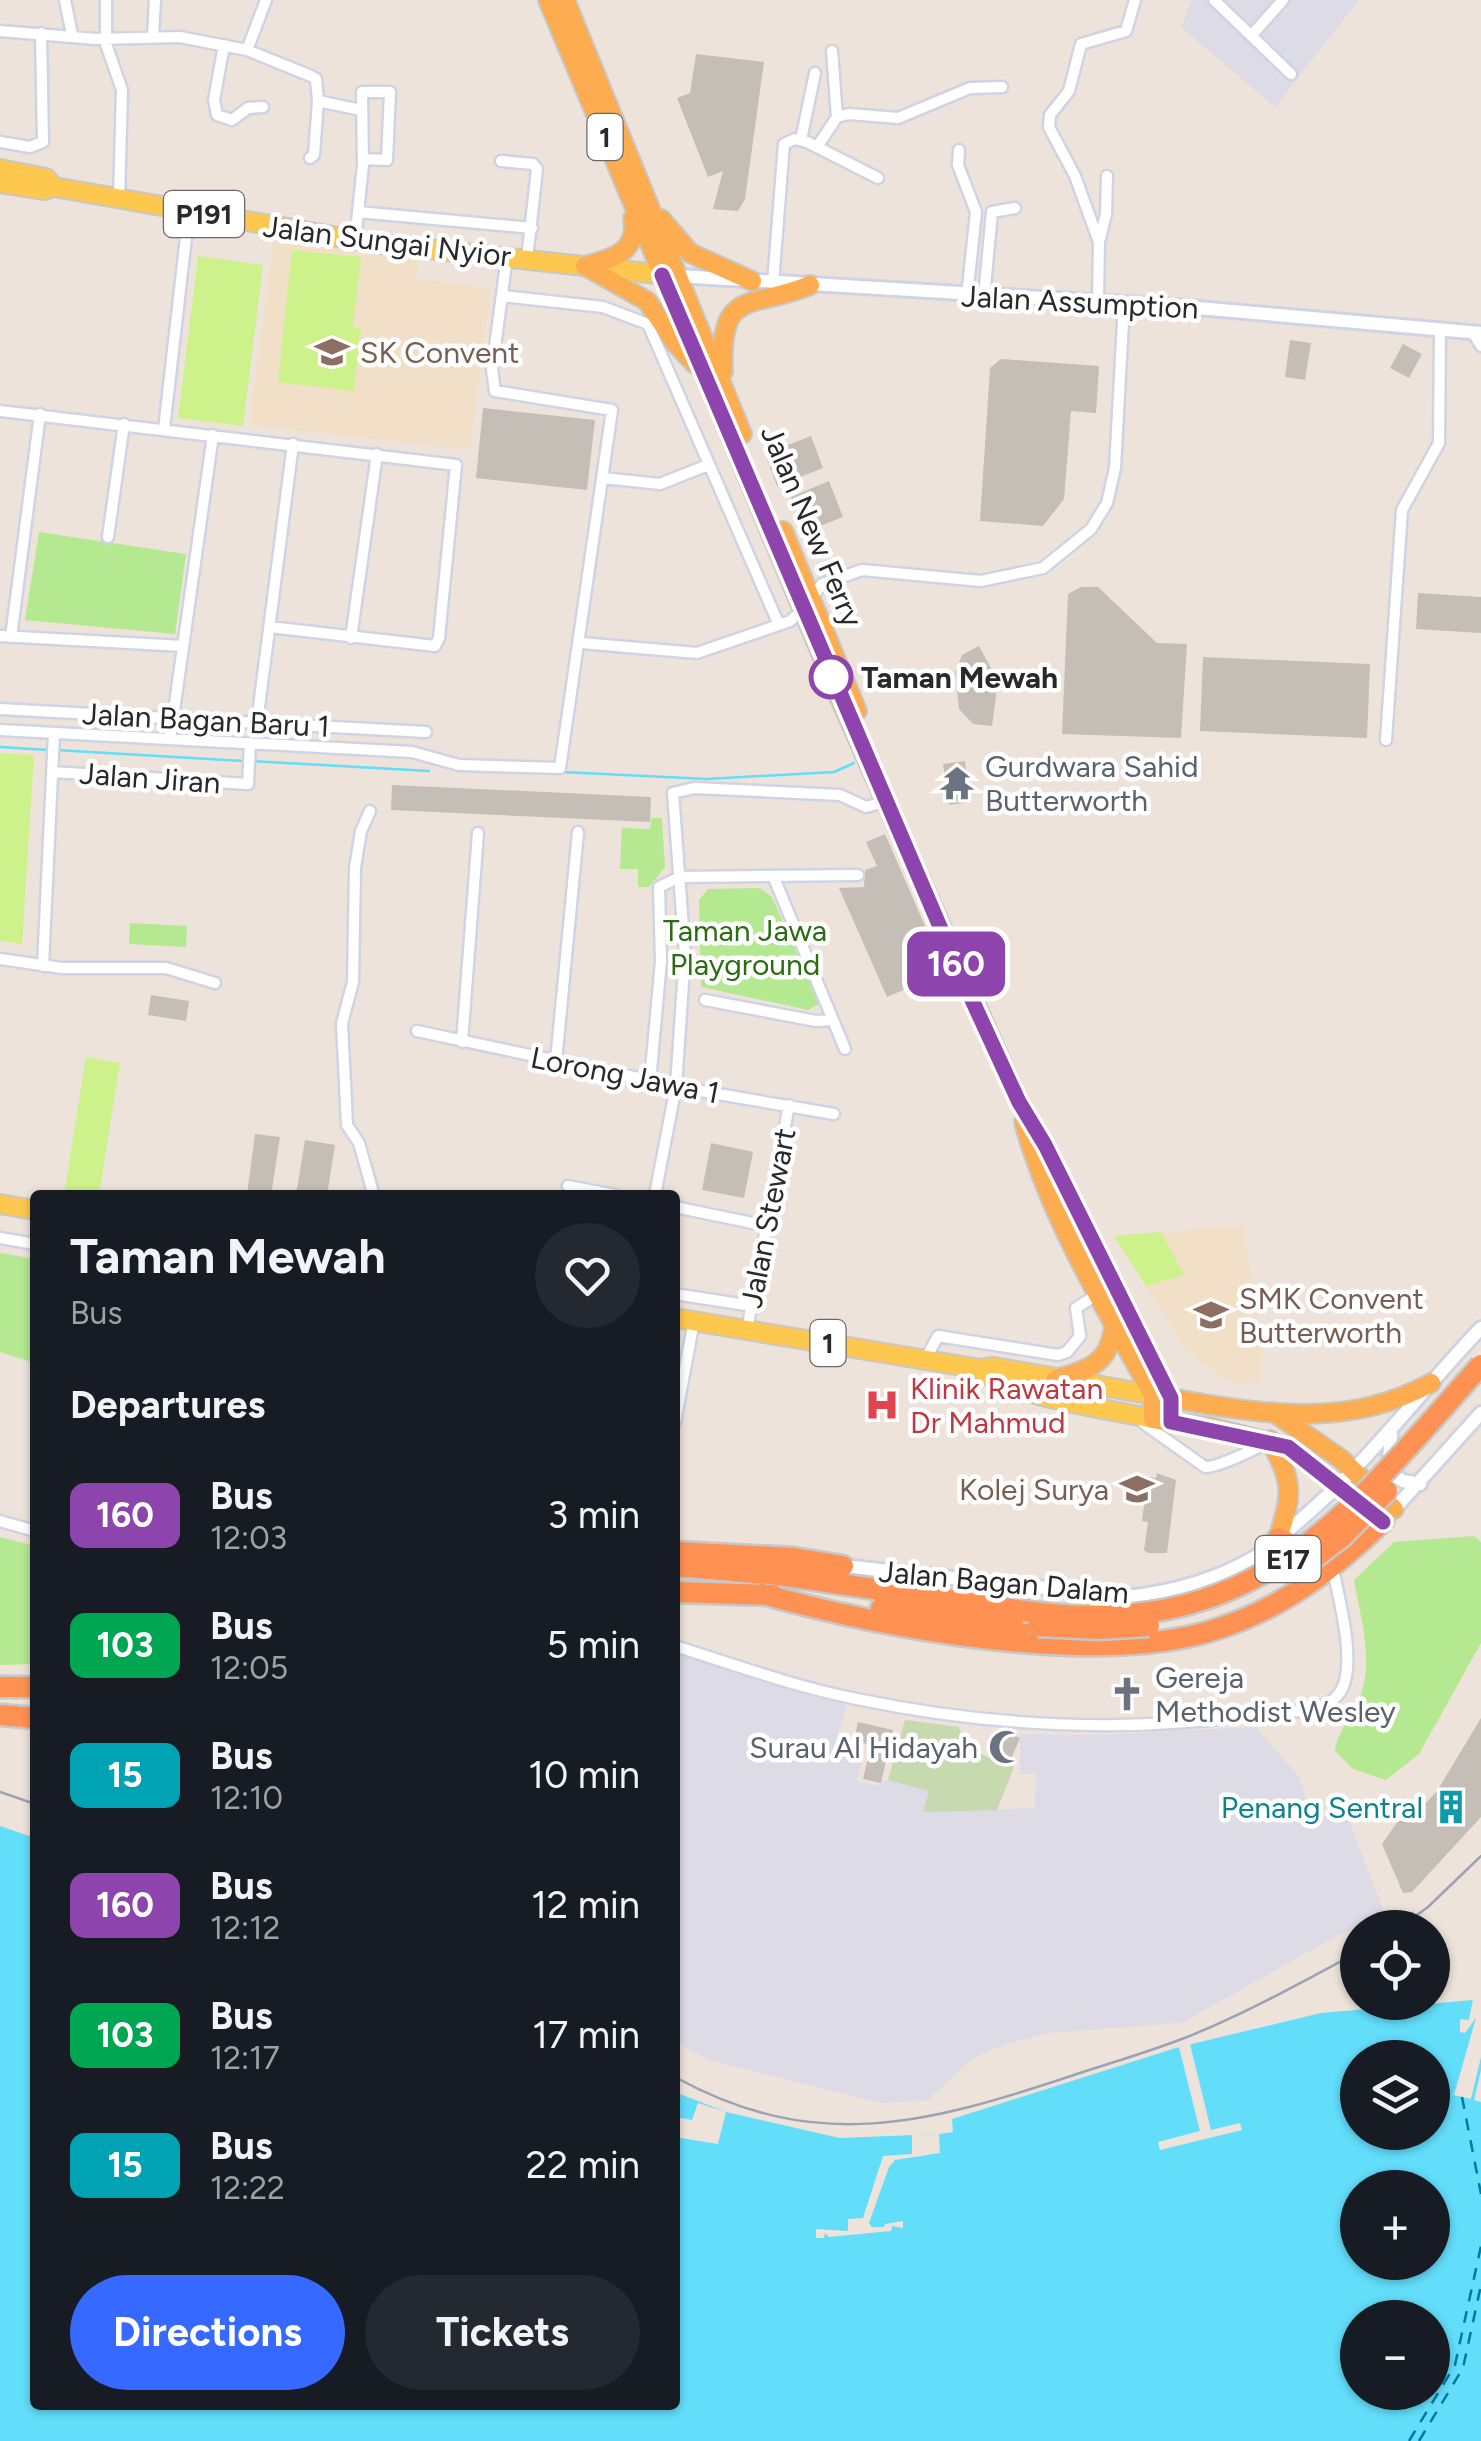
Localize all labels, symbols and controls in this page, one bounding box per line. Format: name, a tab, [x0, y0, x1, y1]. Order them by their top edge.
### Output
road number: 1	[588, 114, 622, 160]
road number: P191	[164, 191, 244, 237]
street label: Jalan Sungai Nyior	[261, 207, 513, 275]
street label: Jalan Assumption	[960, 277, 1200, 327]
school or university icon: SK Convent	[313, 333, 351, 371]
place label: SK Convent	[360, 334, 519, 371]
street label: Jalan New Ferry	[753, 420, 871, 633]
marker: Taman Mewah	[810, 656, 852, 698]
place label: Taman Mewah	[861, 659, 1058, 696]
street label: Jalan Bagan Baru 1	[81, 695, 331, 745]
place label: Gurdwara Sahid Butterworth	[985, 748, 1199, 819]
street label: Jalan Jiran	[78, 755, 222, 801]
temple icon: Gurdwara Sahid Butterworth	[938, 764, 976, 802]
park label: Taman Jawa Playground	[663, 912, 827, 983]
line badge: 160	[898, 932, 1014, 996]
text: 160	[927, 943, 985, 985]
street label: Lorong Jawa 1	[528, 1039, 722, 1111]
street label: Jalan Stewart	[732, 1125, 804, 1311]
button: heart	[535, 1223, 640, 1328]
text: Taman Mewah	[70, 1227, 386, 1285]
place label: SMK Convent Butterworth	[1239, 1280, 1424, 1351]
text: Bus	[70, 1294, 122, 1332]
school or university icon: SMK Convent Butterworth	[1192, 1296, 1230, 1334]
road number: 1	[810, 1320, 846, 1366]
place label: Klinik Rawatan Dr Mahmud	[910, 1370, 1103, 1441]
text: Departures	[70, 1382, 265, 1428]
hospital icon: Klinik Rawatan Dr Mahmud	[863, 1386, 901, 1424]
school or university icon: Kolej Surya	[1118, 1470, 1156, 1508]
place label: Kolej Surya	[959, 1471, 1109, 1508]
text: Bus	[210, 1473, 273, 1519]
text: 3 min	[548, 1492, 640, 1538]
text: 160	[96, 1494, 154, 1536]
text: 12:03	[210, 1519, 287, 1557]
road number: E17	[1256, 1536, 1320, 1582]
street label: Jalan Bagan Dalam	[877, 1553, 1131, 1611]
text: Bus	[210, 1603, 273, 1649]
text: 5 min	[546, 1622, 640, 1668]
text: 103	[97, 1624, 153, 1666]
text: 12:05	[210, 1649, 288, 1687]
place label: Gereja Methodist Wesley	[1155, 1659, 1396, 1730]
church icon: Gereja Methodist Wesley	[1108, 1675, 1146, 1713]
mosque icon: Surau Al Hidayah	[987, 1728, 1025, 1766]
place label: Surau Al Hidayah	[749, 1729, 978, 1766]
text: Bus	[210, 1733, 273, 1779]
text: 10 min	[528, 1752, 640, 1798]
text: 15	[107, 1754, 143, 1796]
text: 12:10	[210, 1779, 283, 1817]
building icon: Penang Sentral	[1432, 1788, 1470, 1826]
place label: Penang Sentral	[1221, 1789, 1423, 1826]
text: Bus	[210, 1863, 273, 1909]
text: 12 min	[531, 1882, 640, 1928]
text: 160	[96, 1884, 154, 1926]
text: 12:12	[210, 1909, 280, 1947]
map controls	[1340, 1910, 1450, 2410]
button: locate	[1340, 1910, 1450, 2020]
text: Bus	[210, 1993, 273, 2039]
text: 17 min	[532, 2012, 640, 2058]
text: 103	[97, 2014, 153, 2056]
text: 12:17	[210, 2039, 280, 2077]
button: layers	[1340, 2040, 1450, 2150]
text: Bus	[210, 2123, 273, 2169]
text: 22 min	[526, 2142, 640, 2188]
text: 15	[107, 2144, 143, 2186]
text: 12:22	[210, 2169, 285, 2207]
button: +	[1340, 2170, 1450, 2280]
button: Directions	[70, 2275, 345, 2390]
button: Tickets	[365, 2275, 640, 2390]
button: −	[1340, 2300, 1450, 2410]

